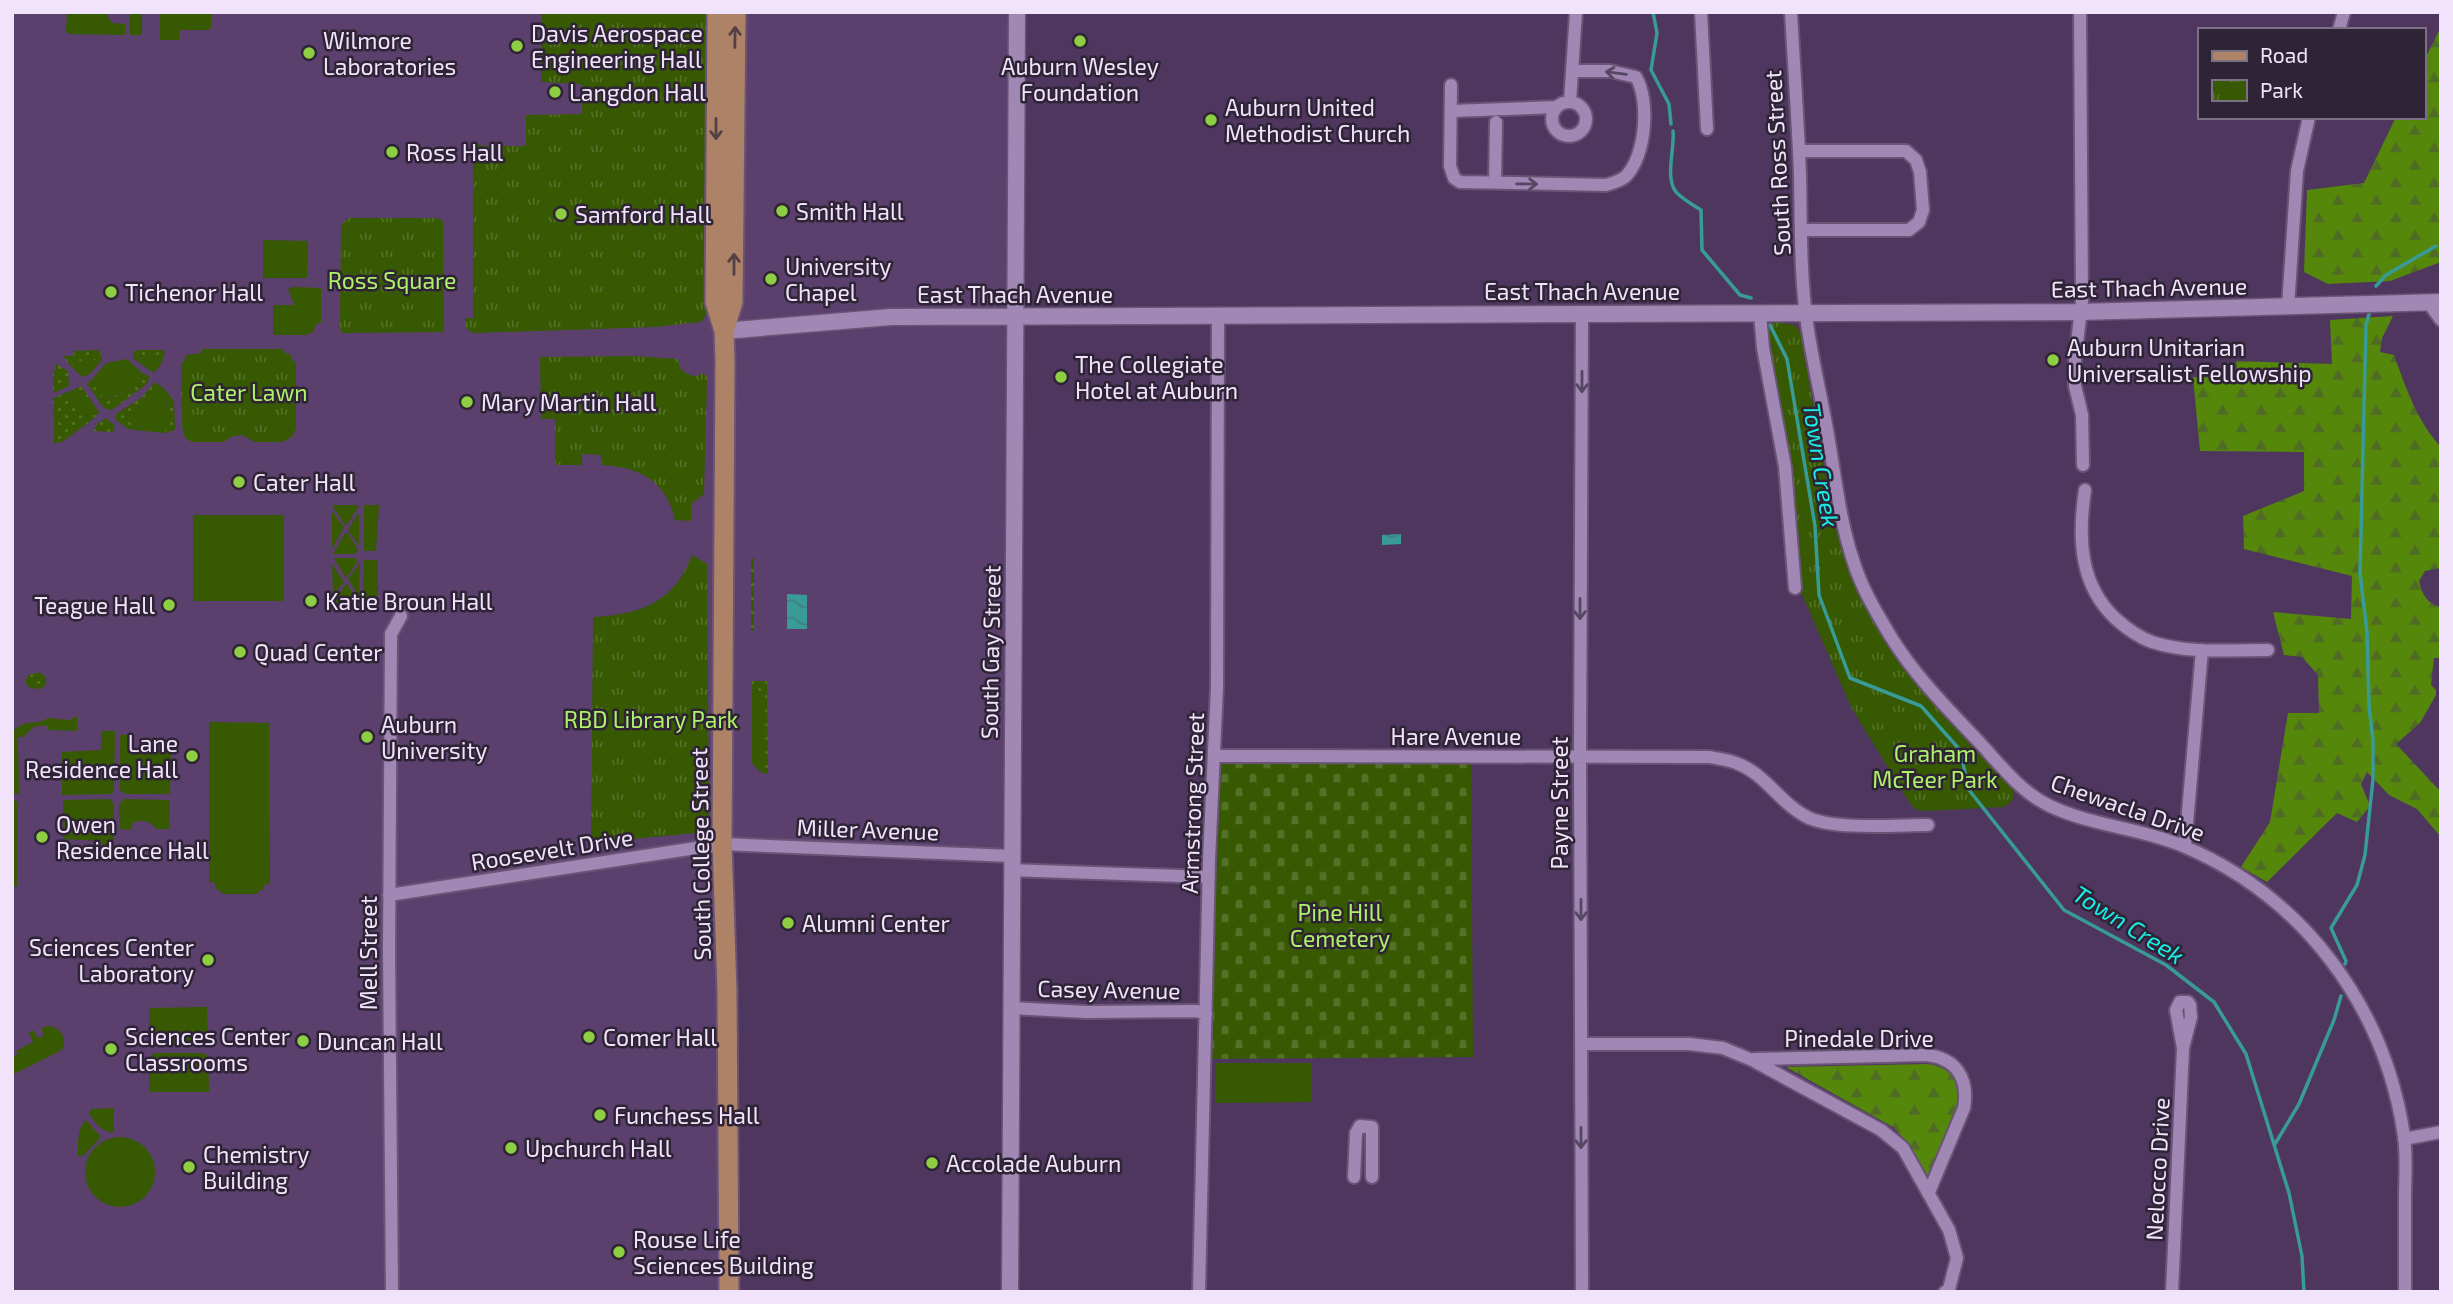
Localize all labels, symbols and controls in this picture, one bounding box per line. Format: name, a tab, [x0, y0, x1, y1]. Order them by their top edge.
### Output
place label: Davis Aerospace Engineering Hall	[531, 19, 703, 73]
one-way arrow	[729, 25, 742, 48]
place label: Wilmore Laboratories	[323, 26, 456, 80]
legend	[2198, 28, 2425, 119]
marker: Auburn Wesley Foundation	[1072, 33, 1088, 49]
marker: Davis Aerospace Engineering Hall	[509, 38, 525, 54]
text: Road	[2260, 42, 2308, 67]
marker: Wilmore Laboratories	[301, 45, 317, 61]
place label: Auburn Wesley Foundation	[1001, 52, 1159, 106]
one-way arrow	[1605, 66, 1628, 79]
street label: South Ross Street	[1758, 69, 1796, 257]
text: Park	[2260, 77, 2303, 102]
place label: Langdon Hall	[569, 78, 706, 106]
marker: Langdon Hall	[547, 84, 563, 100]
place label: Auburn United Methodist Church	[1225, 93, 1410, 147]
marker: Auburn United Methodist Church	[1203, 112, 1219, 128]
one-way arrow	[709, 118, 723, 141]
place label: Ross Hall	[406, 138, 503, 166]
marker: Ross Hall	[384, 144, 400, 160]
one-way arrow	[1515, 177, 1538, 190]
place label: Smith Hall	[796, 197, 904, 225]
place label: Samford Hall	[575, 200, 711, 228]
marker: Smith Hall	[774, 203, 790, 219]
marker: Samford Hall	[553, 206, 569, 222]
place label: University Chapel	[785, 252, 891, 306]
one-way arrow	[727, 253, 740, 276]
park label: Ross Square	[328, 266, 456, 294]
marker: University Chapel	[763, 271, 779, 287]
street label: East Thach Avenue	[2051, 271, 2247, 303]
street label: East Thach Avenue	[1484, 277, 1680, 305]
place label: Tichenor Hall	[125, 278, 263, 306]
street label: East Thach Avenue	[917, 280, 1113, 308]
marker: Tichenor Hall	[103, 284, 119, 300]
place label: Auburn Unitarian Universalist Fellowship	[2067, 333, 2312, 387]
place label: The Collegiate Hotel at Auburn	[1075, 350, 1238, 404]
marker: Auburn Unitarian Universalist Fellowship	[2045, 352, 2061, 368]
marker: The Collegiate Hotel at Auburn	[1053, 369, 1069, 385]
one-way arrow	[1575, 370, 1589, 393]
park label: Cater Lawn	[190, 378, 308, 406]
place label: Mary Martin Hall	[481, 388, 657, 416]
marker: Mary Martin Hall	[459, 394, 475, 410]
water label: Town Creek	[1798, 401, 1846, 529]
place label: Cater Hall	[253, 468, 356, 496]
marker: Cater Hall	[231, 474, 247, 490]
street label: South Gay Street	[974, 564, 1006, 739]
place label: Katie Broun Hall	[325, 587, 493, 615]
place label: Teague Hall	[34, 591, 155, 619]
marker: Katie Broun Hall	[303, 593, 319, 609]
marker: Teague Hall	[161, 597, 177, 613]
one-way arrow	[1574, 598, 1587, 621]
place label: Quad Center	[254, 638, 383, 666]
marker: Quad Center	[232, 644, 248, 660]
park label: RBD Library Park	[564, 705, 738, 733]
place label: Auburn University	[381, 710, 487, 764]
street label: Armstrong Street	[1175, 712, 1209, 894]
street label: Hare Avenue	[1391, 722, 1521, 750]
place label: Lane Residence Hall	[25, 729, 178, 783]
marker: Auburn University	[359, 729, 375, 745]
street label: Payne Street	[1545, 736, 1573, 870]
park label: Graham McTeer Park	[1872, 739, 1998, 793]
street label: South College Street	[684, 747, 716, 961]
marker: Lane Residence Hall	[184, 748, 200, 764]
street label: Chewacla Drive	[2047, 768, 2209, 846]
place label: Owen Residence Hall	[56, 810, 209, 864]
street label: Miller Avenue	[796, 813, 940, 845]
street label: Roosevelt Drive	[469, 822, 635, 876]
marker: Owen Residence Hall	[34, 829, 50, 845]
water label: Town Creek	[2068, 878, 2190, 970]
street label: Mell Street	[354, 895, 382, 1010]
park label: Pine Hill Cemetery	[1290, 898, 1390, 952]
one-way arrow	[1574, 899, 1588, 922]
place label: Alumni Center	[802, 909, 950, 937]
marker: Alumni Center	[780, 915, 796, 931]
place label: Sciences Center Laboratory	[29, 933, 194, 987]
marker: Sciences Center Laboratory	[200, 952, 216, 968]
street label: Casey Avenue	[1037, 974, 1181, 1004]
place label: Sciences Center Classrooms	[125, 1022, 290, 1076]
place label: Comer Hall	[603, 1023, 717, 1051]
street label: Pinedale Drive	[1784, 1024, 1934, 1052]
place label: Duncan Hall	[317, 1027, 443, 1055]
marker: Comer Hall	[581, 1029, 597, 1045]
marker: Duncan Hall	[295, 1033, 311, 1049]
marker: Sciences Center Classrooms	[103, 1041, 119, 1057]
street label: Nelocco Drive	[2139, 1097, 2175, 1241]
place label: Funchess Hall	[614, 1101, 760, 1129]
marker: Funchess Hall	[592, 1107, 608, 1123]
one-way arrow	[1574, 1126, 1588, 1149]
place label: Upchurch Hall	[525, 1134, 672, 1162]
place label: Chemistry Building	[203, 1140, 310, 1194]
marker: Upchurch Hall	[503, 1140, 519, 1156]
place label: Accolade Auburn	[946, 1149, 1121, 1177]
marker: Accolade Auburn	[924, 1155, 940, 1171]
marker: Chemistry Building	[181, 1159, 197, 1175]
place label: Rouse Life Sciences Building	[633, 1225, 814, 1279]
marker: Rouse Life Sciences Building	[611, 1244, 627, 1260]

